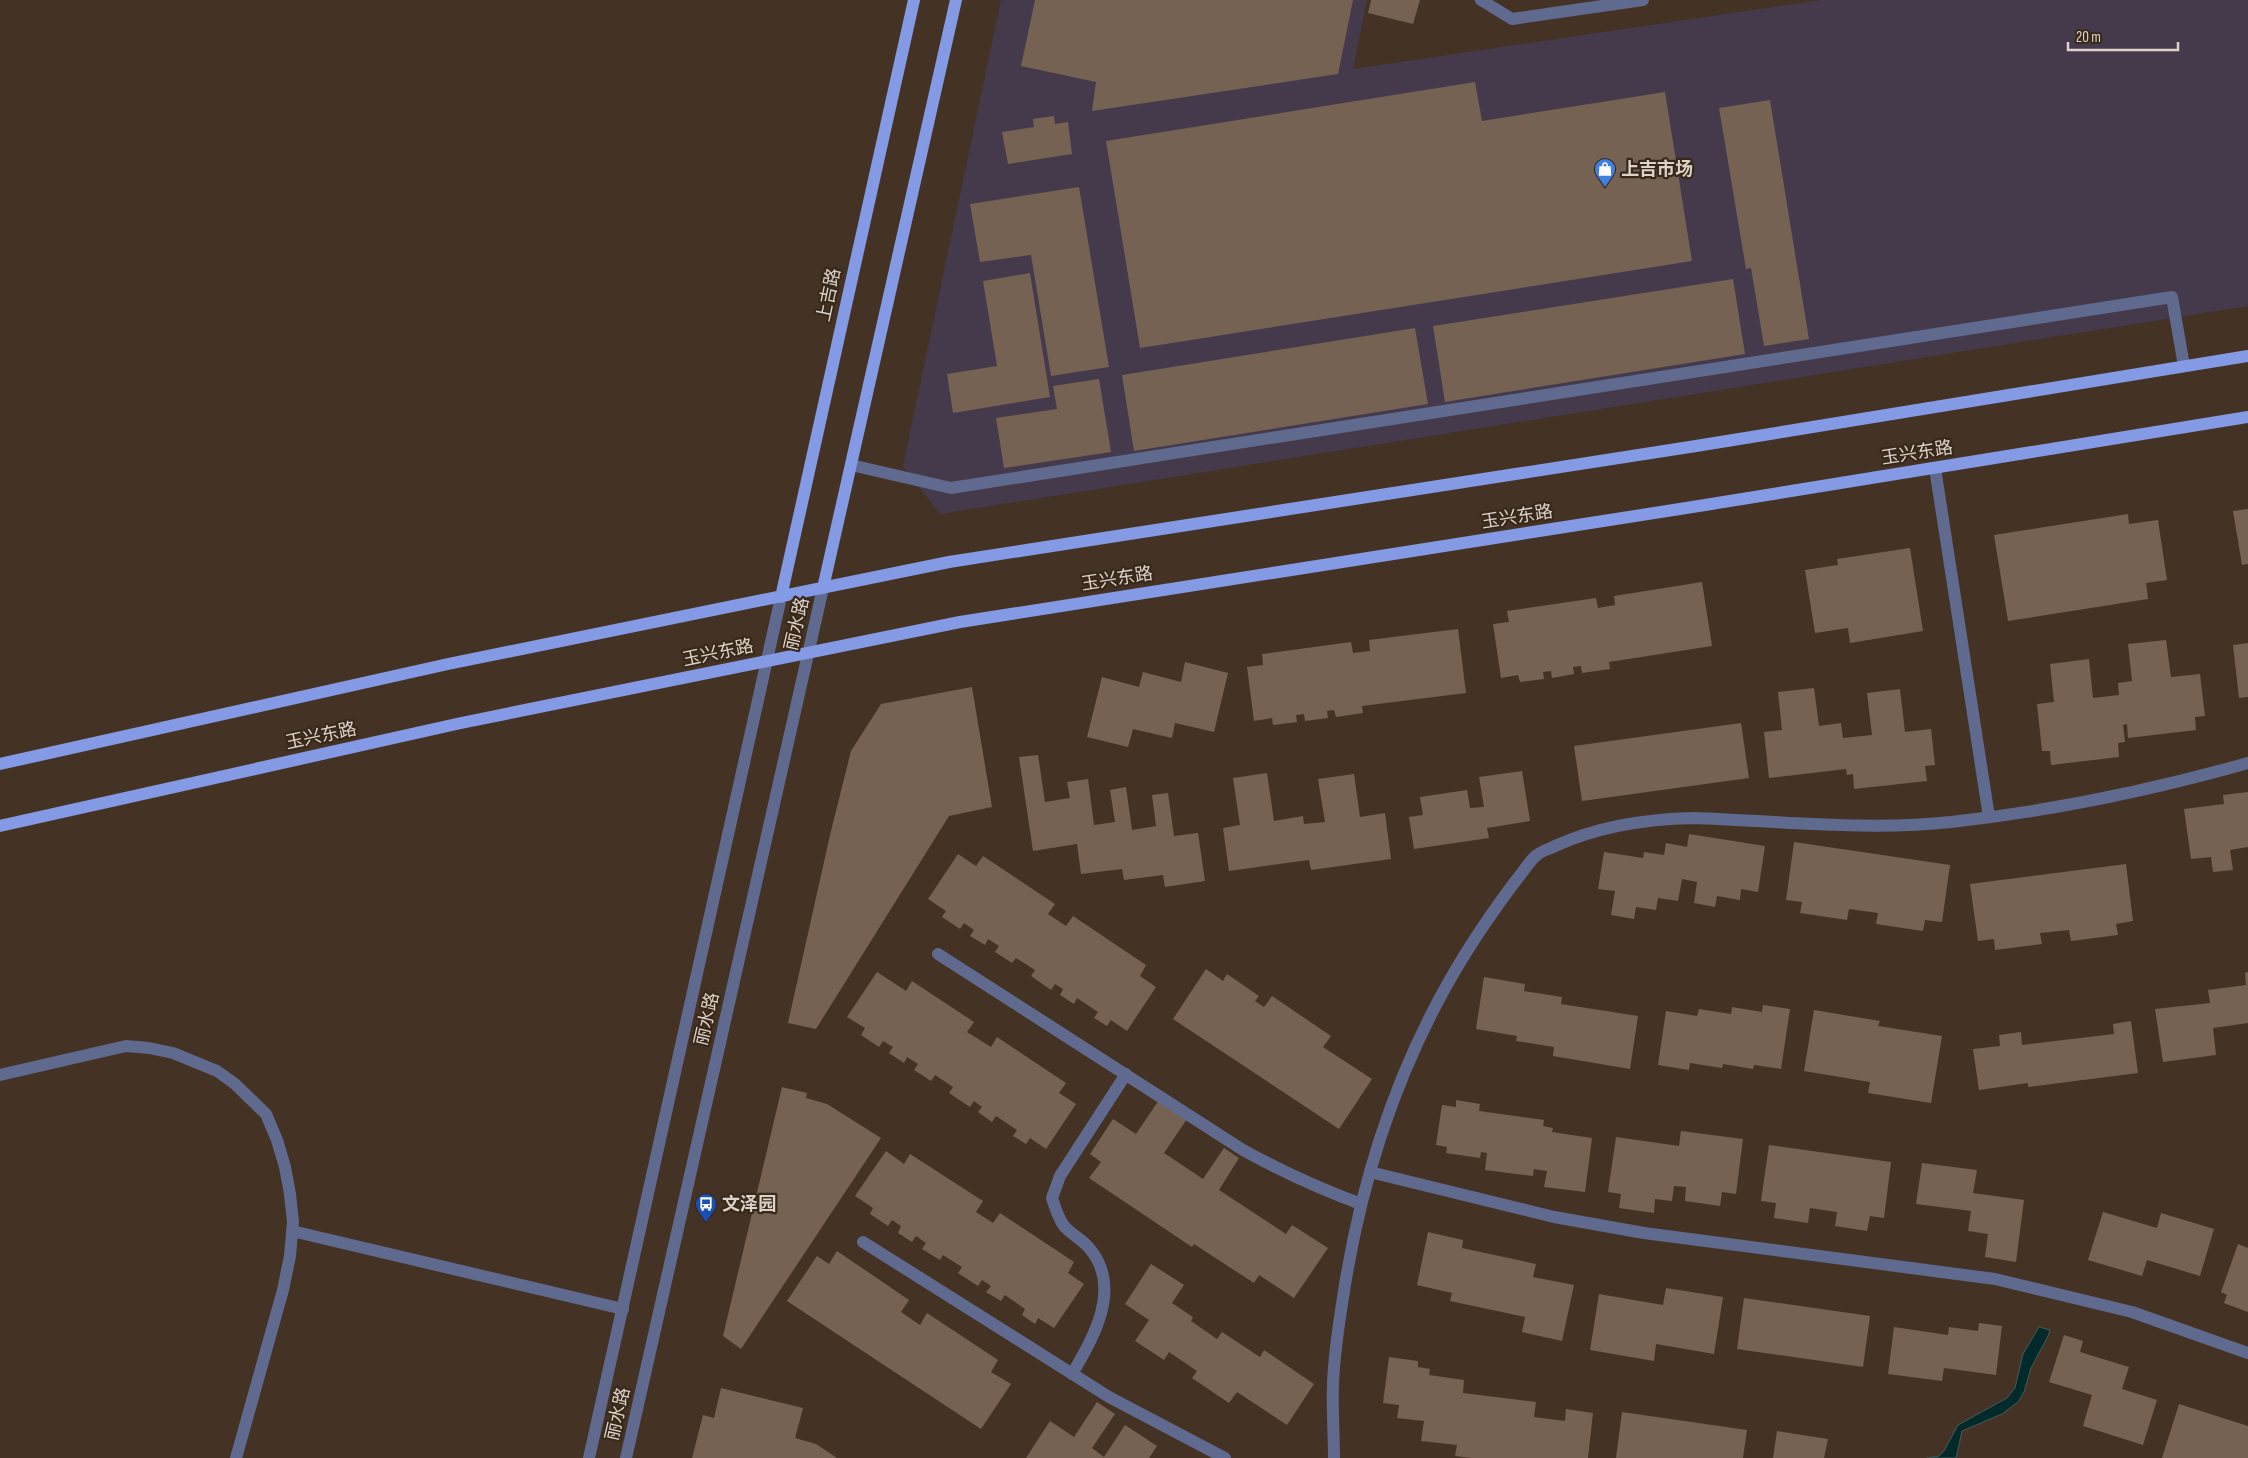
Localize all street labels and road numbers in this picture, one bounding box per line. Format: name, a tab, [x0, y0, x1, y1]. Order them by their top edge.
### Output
street label: 上吉路	[813, 266, 845, 324]
street label: 玉兴东路	[1880, 437, 1954, 469]
street label: 玉兴东路	[1480, 501, 1554, 533]
street label: 玉兴东路	[1080, 563, 1154, 595]
street label: 丽水路	[781, 595, 813, 653]
street label: 玉兴东路	[681, 635, 755, 671]
street label: 玉兴东路	[284, 718, 358, 754]
street label: 丽水路	[691, 990, 723, 1048]
street label: 丽水路	[602, 1385, 634, 1443]

